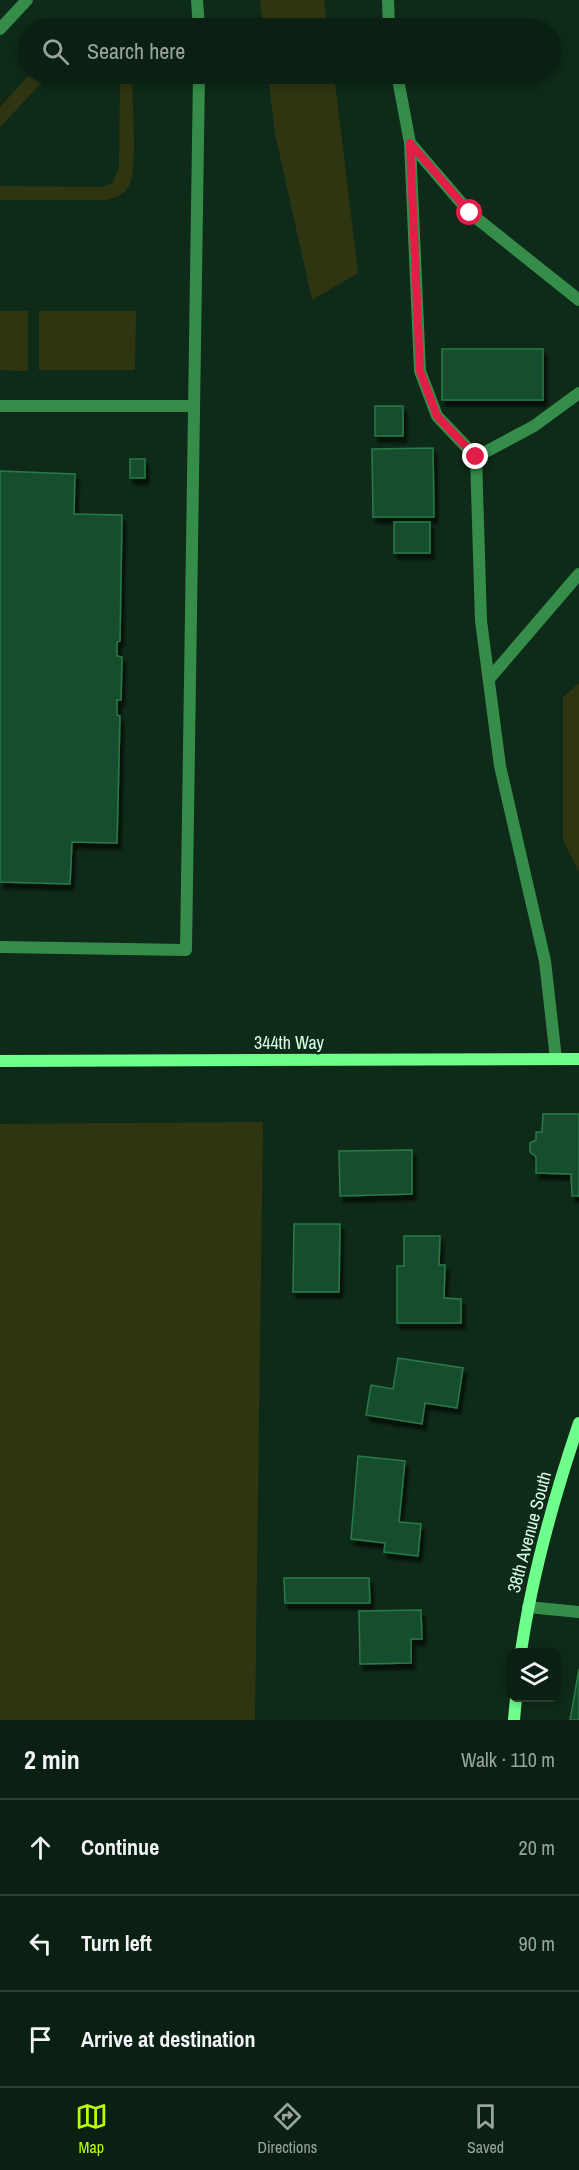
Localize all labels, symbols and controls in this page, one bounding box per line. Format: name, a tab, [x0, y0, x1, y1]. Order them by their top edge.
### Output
search box	[18, 18, 561, 84]
icon: search	[39, 35, 72, 68]
text: Search here	[87, 36, 185, 66]
route start	[456, 199, 482, 225]
route end	[462, 443, 488, 469]
street label: 344th Way	[254, 1030, 325, 1055]
street label: 38th Avenue South	[501, 1469, 557, 1595]
map controls	[507, 1648, 561, 1702]
button: layers	[507, 1648, 561, 1702]
text: 2 min	[24, 1742, 80, 1777]
text: Walk · 110 m	[461, 1746, 555, 1773]
icon: ahead	[24, 1831, 57, 1864]
text: Continue	[81, 1832, 159, 1862]
text: 20 m	[519, 1834, 555, 1861]
icon: left	[24, 1927, 57, 1960]
text: Turn left	[81, 1928, 152, 1958]
text: 90 m	[519, 1930, 555, 1957]
icon: arrive	[24, 2023, 57, 2056]
text: Arrive at destination	[81, 2024, 255, 2054]
tab: Map	[75, 2100, 108, 2158]
tab: Directions	[257, 2100, 317, 2158]
tab: Saved	[467, 2100, 504, 2158]

